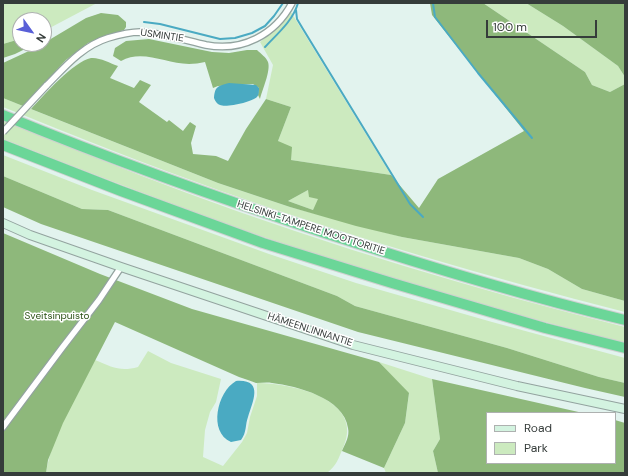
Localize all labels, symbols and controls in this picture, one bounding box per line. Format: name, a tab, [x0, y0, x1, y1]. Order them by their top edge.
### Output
north arrow	[12, 12, 52, 52]
scale bar	[488, 12, 599, 38]
text: 100 m	[493, 19, 527, 35]
street label: USMINTIE	[140, 27, 184, 45]
text: N	[33, 31, 49, 45]
street label: HELSINKI-TAMPERE MOOTTORITIE	[235, 198, 387, 258]
park label: Sveitsinpuisto	[25, 310, 89, 322]
street label: HÄMEENLINNANTIE	[266, 311, 354, 349]
legend	[486, 412, 616, 464]
text: Road	[524, 420, 552, 436]
text: Park	[524, 440, 548, 456]

